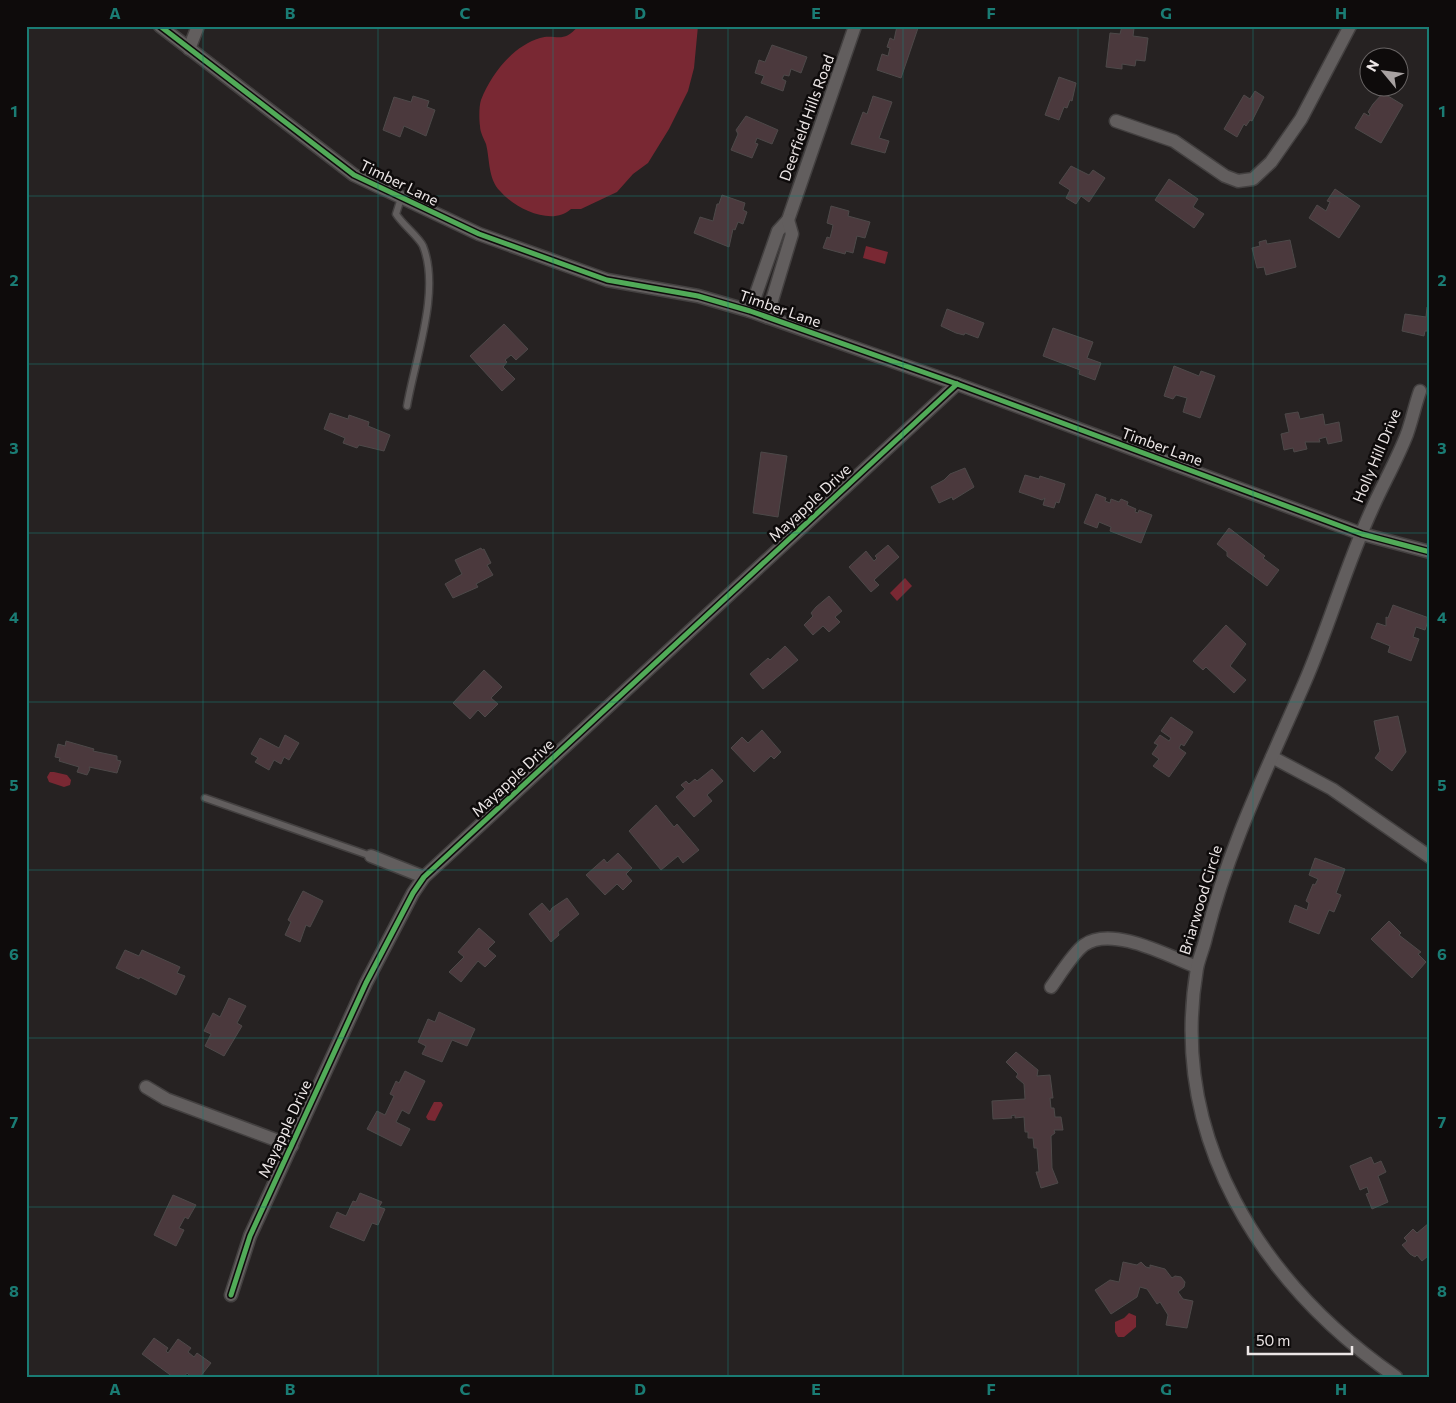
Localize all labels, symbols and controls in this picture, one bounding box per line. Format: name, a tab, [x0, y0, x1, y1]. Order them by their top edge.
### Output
text: A	[109, 3, 121, 22]
text: B	[285, 3, 296, 22]
text: C	[460, 3, 471, 22]
text: D	[634, 3, 646, 22]
text: E	[811, 3, 821, 22]
text: F	[986, 3, 996, 22]
text: G	[1160, 3, 1172, 22]
text: H	[1335, 3, 1347, 22]
north arrow	[1358, 48, 1408, 98]
street label: Deerfield Hills Road	[775, 52, 837, 183]
text: N	[1362, 57, 1382, 74]
text: 1	[10, 101, 18, 120]
text: 1	[1438, 101, 1446, 120]
street label: Timber Lane	[357, 155, 442, 209]
text: 2	[9, 270, 19, 289]
text: 2	[1437, 270, 1447, 289]
street label: Timber Lane	[737, 286, 824, 330]
street label: Holly Hill Drive	[1348, 406, 1404, 505]
street label: Timber Lane	[1119, 423, 1206, 469]
text: 3	[9, 438, 19, 457]
text: 3	[1437, 438, 1447, 457]
street label: Mayapple Drive	[764, 460, 854, 545]
text: 4	[9, 607, 19, 626]
text: 4	[1437, 607, 1447, 626]
street label: Mayapple Drive	[467, 735, 557, 820]
text: 5	[9, 775, 19, 794]
text: 5	[1437, 775, 1447, 794]
street label: Briarwood Circle	[1175, 843, 1225, 957]
text: 6	[9, 944, 19, 963]
text: 6	[1437, 944, 1447, 963]
street label: Mayapple Drive	[254, 1077, 315, 1180]
text: 7	[10, 1112, 19, 1131]
text: 7	[1438, 1112, 1447, 1131]
text: 8	[9, 1281, 19, 1300]
text: 8	[1437, 1281, 1447, 1300]
scale bar	[1248, 1323, 1352, 1355]
text: 50 m	[1256, 1331, 1290, 1349]
text: A	[109, 1379, 121, 1398]
text: B	[285, 1379, 296, 1398]
text: C	[460, 1379, 471, 1398]
text: D	[634, 1379, 646, 1398]
text: E	[811, 1379, 821, 1398]
text: F	[986, 1379, 996, 1398]
text: G	[1160, 1379, 1172, 1398]
text: H	[1335, 1379, 1347, 1398]

